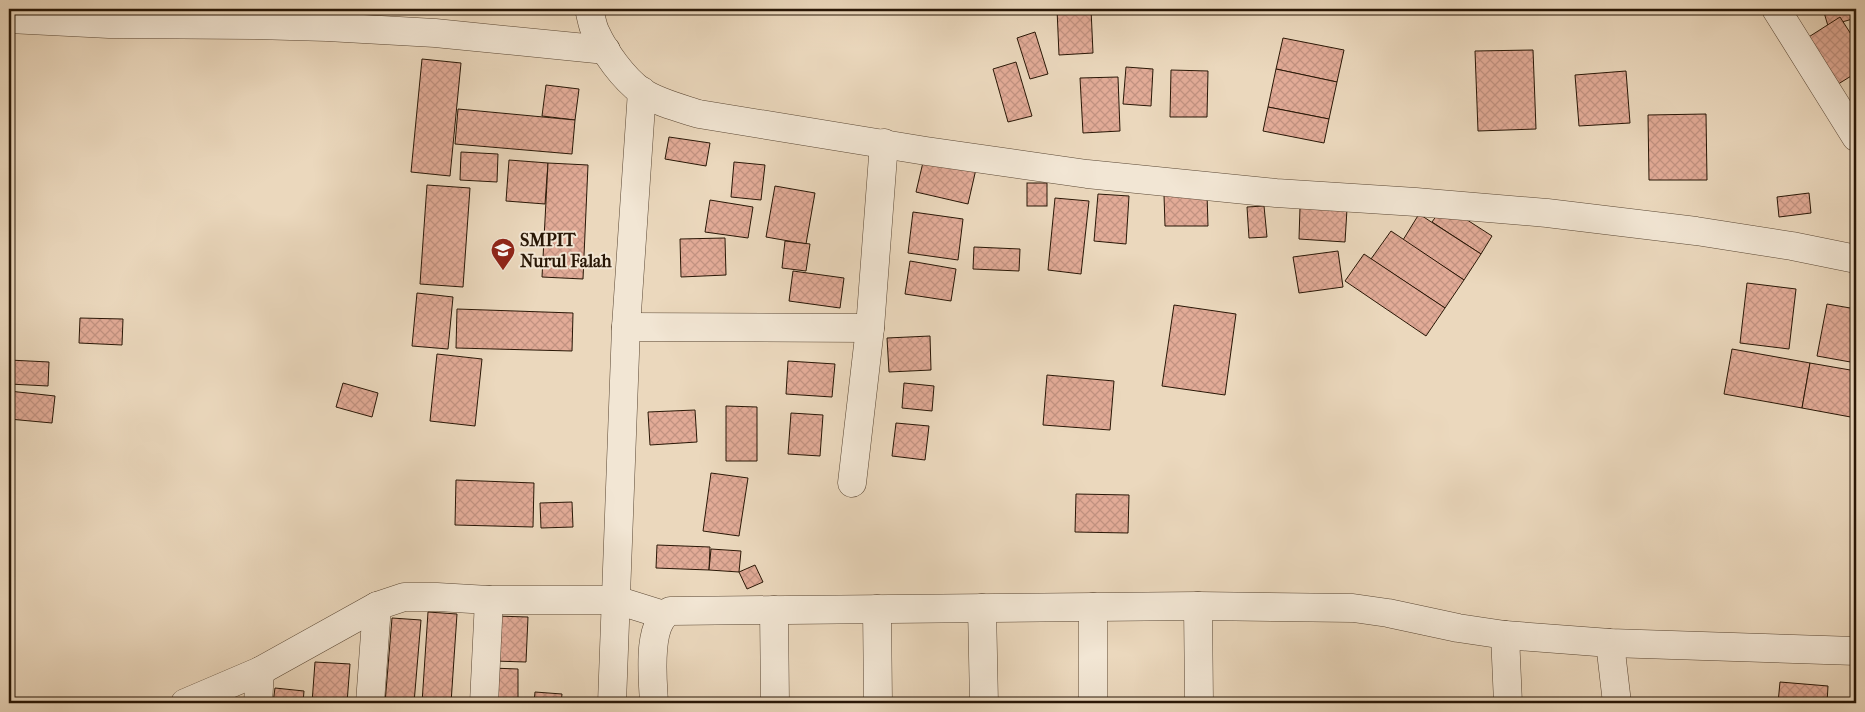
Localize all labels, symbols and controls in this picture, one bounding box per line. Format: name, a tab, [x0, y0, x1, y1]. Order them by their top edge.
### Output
place label: SMPIT Nurul Falah	[520, 230, 612, 272]
school or university icon: SMPIT Nurul Falah	[490, 237, 516, 271]

